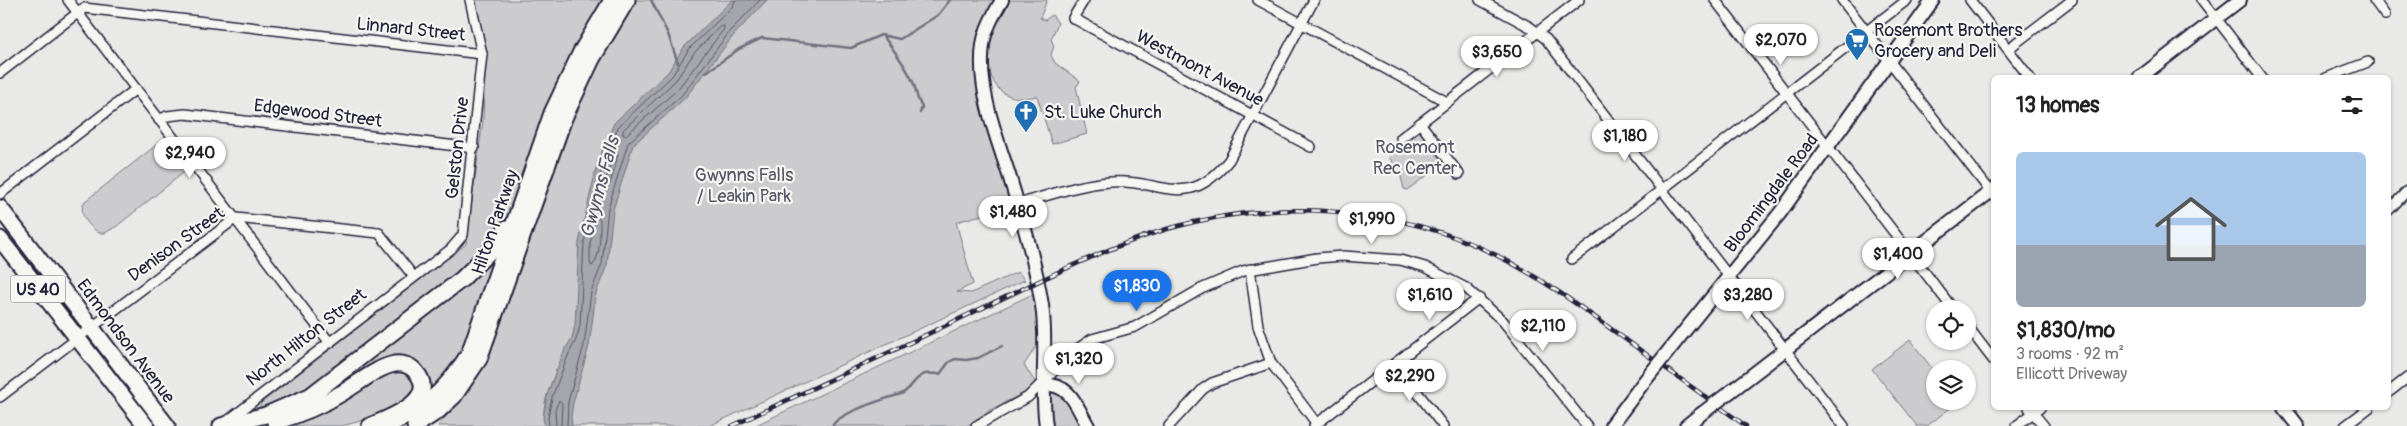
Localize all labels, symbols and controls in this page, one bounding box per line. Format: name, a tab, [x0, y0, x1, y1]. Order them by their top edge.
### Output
street label: Linnard Street	[355, 12, 467, 47]
place label: Rosemont Brothers Grocery and Deli	[1874, 19, 2022, 63]
pin: $2,070	[1740, 23, 1822, 66]
street label: Westmont Avenue	[1132, 25, 1268, 112]
supermarket icon: Rosemont Brothers Grocery and Deli	[1844, 27, 1870, 61]
text: $2,070	[1755, 30, 1807, 50]
pin: $3,650	[1456, 36, 1538, 78]
text: $3,650	[1472, 42, 1522, 62]
icon: filters	[2338, 91, 2366, 119]
text: 13 homes	[2016, 92, 2099, 119]
street label: Edgewood Street	[253, 94, 384, 133]
street label: Gelston Drive	[441, 96, 474, 200]
church icon: St. Luke Church	[1013, 99, 1039, 133]
place label: St. Luke Church	[1044, 101, 1162, 124]
pin: $1,180	[1584, 120, 1666, 162]
text: $1,180	[1603, 126, 1647, 146]
street label: Bloomingdale Road	[1719, 129, 1824, 257]
water label: Gwynns Falls	[575, 132, 626, 241]
pin: $2,940	[149, 136, 231, 179]
park label: Rosemont Rec Center	[1373, 136, 1458, 180]
text: $2,940	[165, 143, 215, 163]
park label: Gwynns Falls / Leakin Park	[695, 164, 793, 208]
street label: Hilton Parkway	[467, 166, 524, 278]
icon: home	[2146, 184, 2236, 274]
pin: $1,480	[972, 196, 1054, 238]
street label: Denison Street	[124, 201, 230, 287]
text: $1,480	[989, 202, 1037, 222]
pin: $1,990	[1331, 202, 1413, 245]
text: $1,990	[1349, 209, 1395, 229]
pin: $1,400	[1857, 238, 1939, 280]
text: $1,400	[1873, 244, 1923, 264]
pin: $1,830	[1096, 270, 1178, 312]
street label: Edmondson Avenue	[71, 275, 180, 408]
road number: US 40	[10, 276, 66, 302]
text: $1,830	[1114, 276, 1160, 296]
pin: $1,610	[1389, 278, 1471, 321]
pin: $3,280	[1707, 278, 1789, 321]
street label: North Hilton Street	[242, 283, 372, 392]
text: $1,610	[1407, 285, 1453, 305]
text: $3,280	[1723, 285, 1773, 305]
map controls	[1926, 300, 1976, 410]
button: locate	[1926, 300, 1976, 350]
pin: $2,110	[1502, 310, 1584, 352]
text: $2,110	[1520, 316, 1566, 336]
text: $1,830/mo	[2016, 317, 2115, 344]
pin: $1,320	[1038, 342, 1120, 385]
text: 3 rooms · 92 m²	[2016, 344, 2124, 364]
text: $1,320	[1055, 349, 1103, 369]
pin: $2,290	[1369, 360, 1451, 402]
button: layers	[1926, 360, 1976, 410]
text: Ellicott Driveway	[2016, 364, 2127, 384]
text: $2,290	[1385, 366, 1435, 386]

